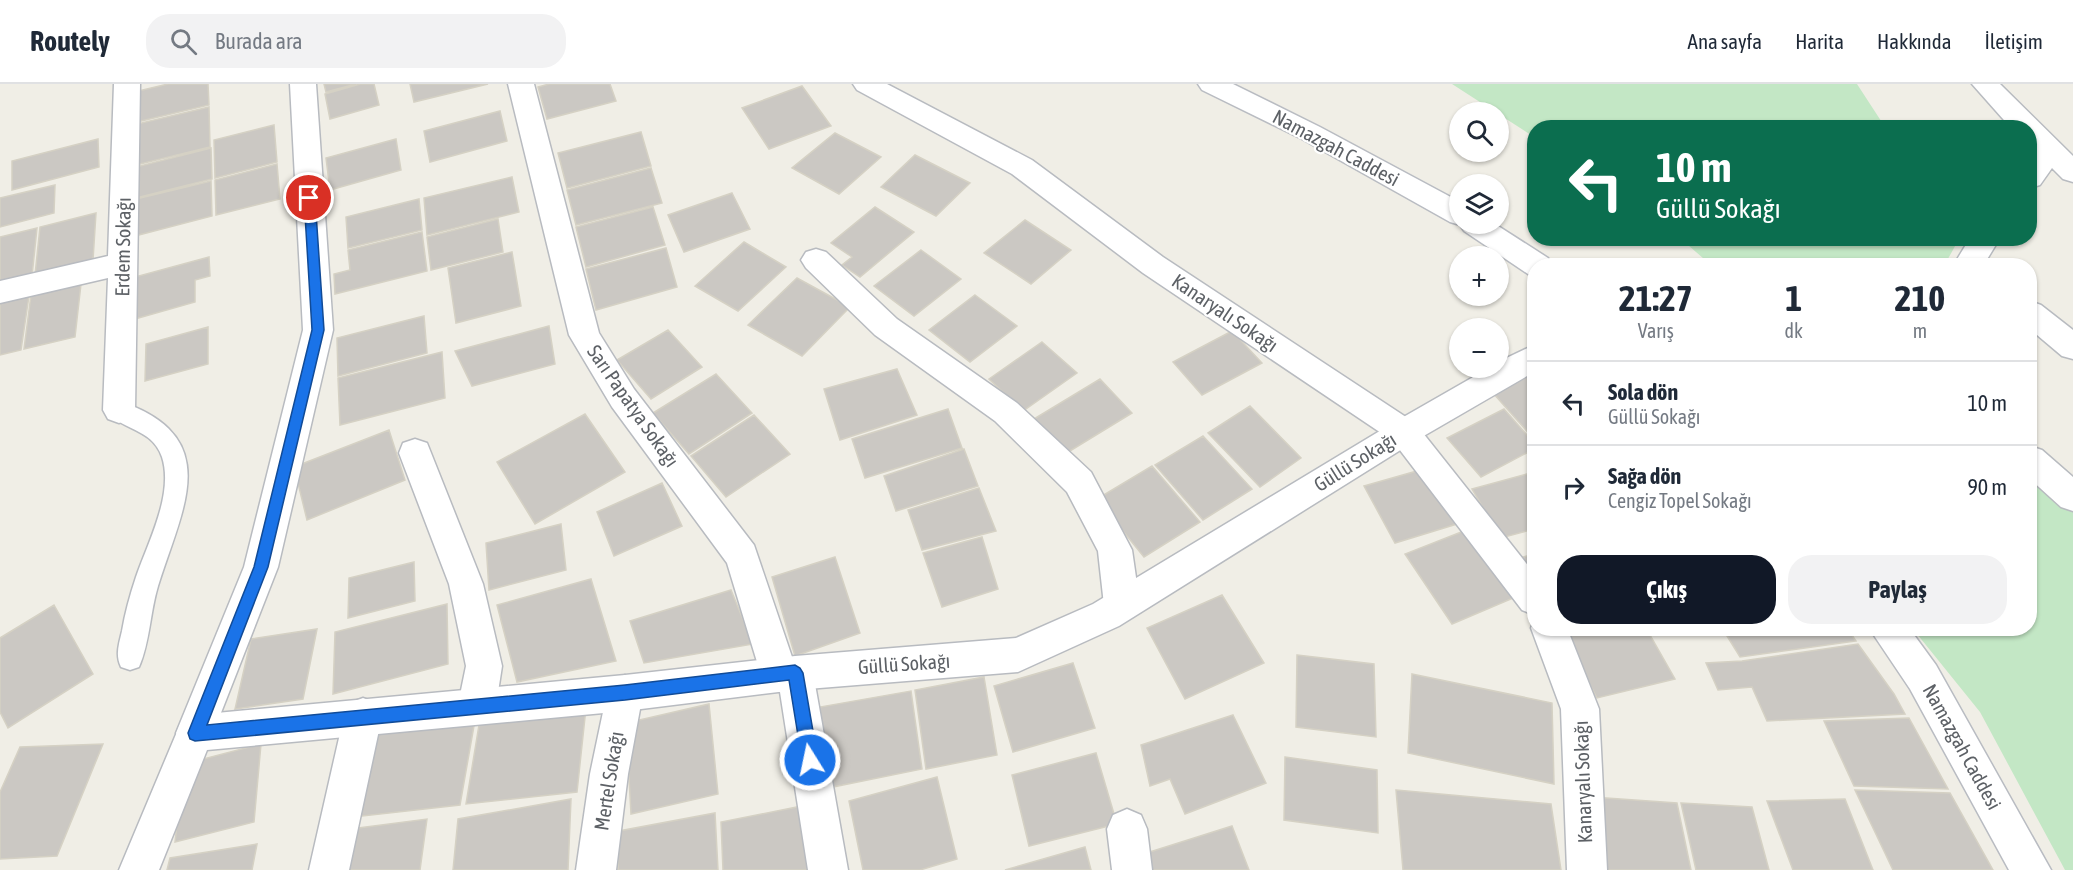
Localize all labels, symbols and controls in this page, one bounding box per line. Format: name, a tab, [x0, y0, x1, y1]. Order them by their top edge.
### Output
search box	[146, 14, 566, 68]
text: Routely	[30, 25, 110, 57]
icon: search	[167, 25, 200, 58]
text: Burada ara	[215, 28, 302, 54]
text: Ana sayfa	[1688, 29, 1762, 53]
text: Harita	[1795, 29, 1844, 53]
text: Hakkında	[1877, 29, 1952, 53]
text: İletişim	[1985, 29, 2043, 53]
map controls	[1449, 102, 1509, 378]
button: search	[1449, 102, 1509, 162]
street label: Namazgah Caddesi	[1269, 105, 1403, 191]
text: 10 m	[1656, 143, 1731, 191]
icon: left	[1557, 144, 1635, 222]
pin	[283, 172, 334, 223]
button: layers	[1449, 174, 1509, 234]
icon: arrive	[292, 181, 325, 214]
text: Güllü Sokağı	[1656, 193, 1781, 224]
street label: Erdem Sokağı	[110, 197, 135, 297]
button: +	[1449, 246, 1509, 306]
street label: Kanaryalı Sokağı	[1168, 269, 1283, 356]
text: 21:27	[1619, 277, 1693, 319]
text: 1	[1785, 277, 1802, 319]
text: 210	[1894, 277, 1945, 319]
button: −	[1449, 318, 1509, 378]
text: Varış	[1638, 319, 1674, 342]
text: dk	[1785, 319, 1803, 342]
text: m	[1913, 319, 1927, 342]
street label: Sarı Papatya Sokağı	[583, 340, 684, 471]
text: Sola dön	[1608, 379, 1678, 405]
icon: left	[1557, 387, 1590, 420]
text: 10 m	[1967, 390, 2007, 416]
text: Güllü Sokağı	[1608, 405, 1700, 428]
street label: Güllü Sokağı	[1309, 427, 1400, 496]
text: Sağa dön	[1608, 463, 1681, 489]
icon: right	[1557, 471, 1590, 504]
text: 90 m	[1967, 474, 2007, 500]
text: Cengiz Topel Sokağı	[1608, 489, 1752, 512]
button: Çıkış	[1557, 555, 1776, 624]
button: Paylaş	[1788, 555, 2007, 624]
street label: Güllü Sokağı	[857, 649, 951, 678]
street label: Namazgah Caddesi	[1918, 680, 2006, 814]
street label: Kanaryalı Sokağı	[1569, 720, 1596, 844]
position arrow	[778, 728, 842, 792]
street label: Mertel Sokağı	[589, 730, 628, 832]

